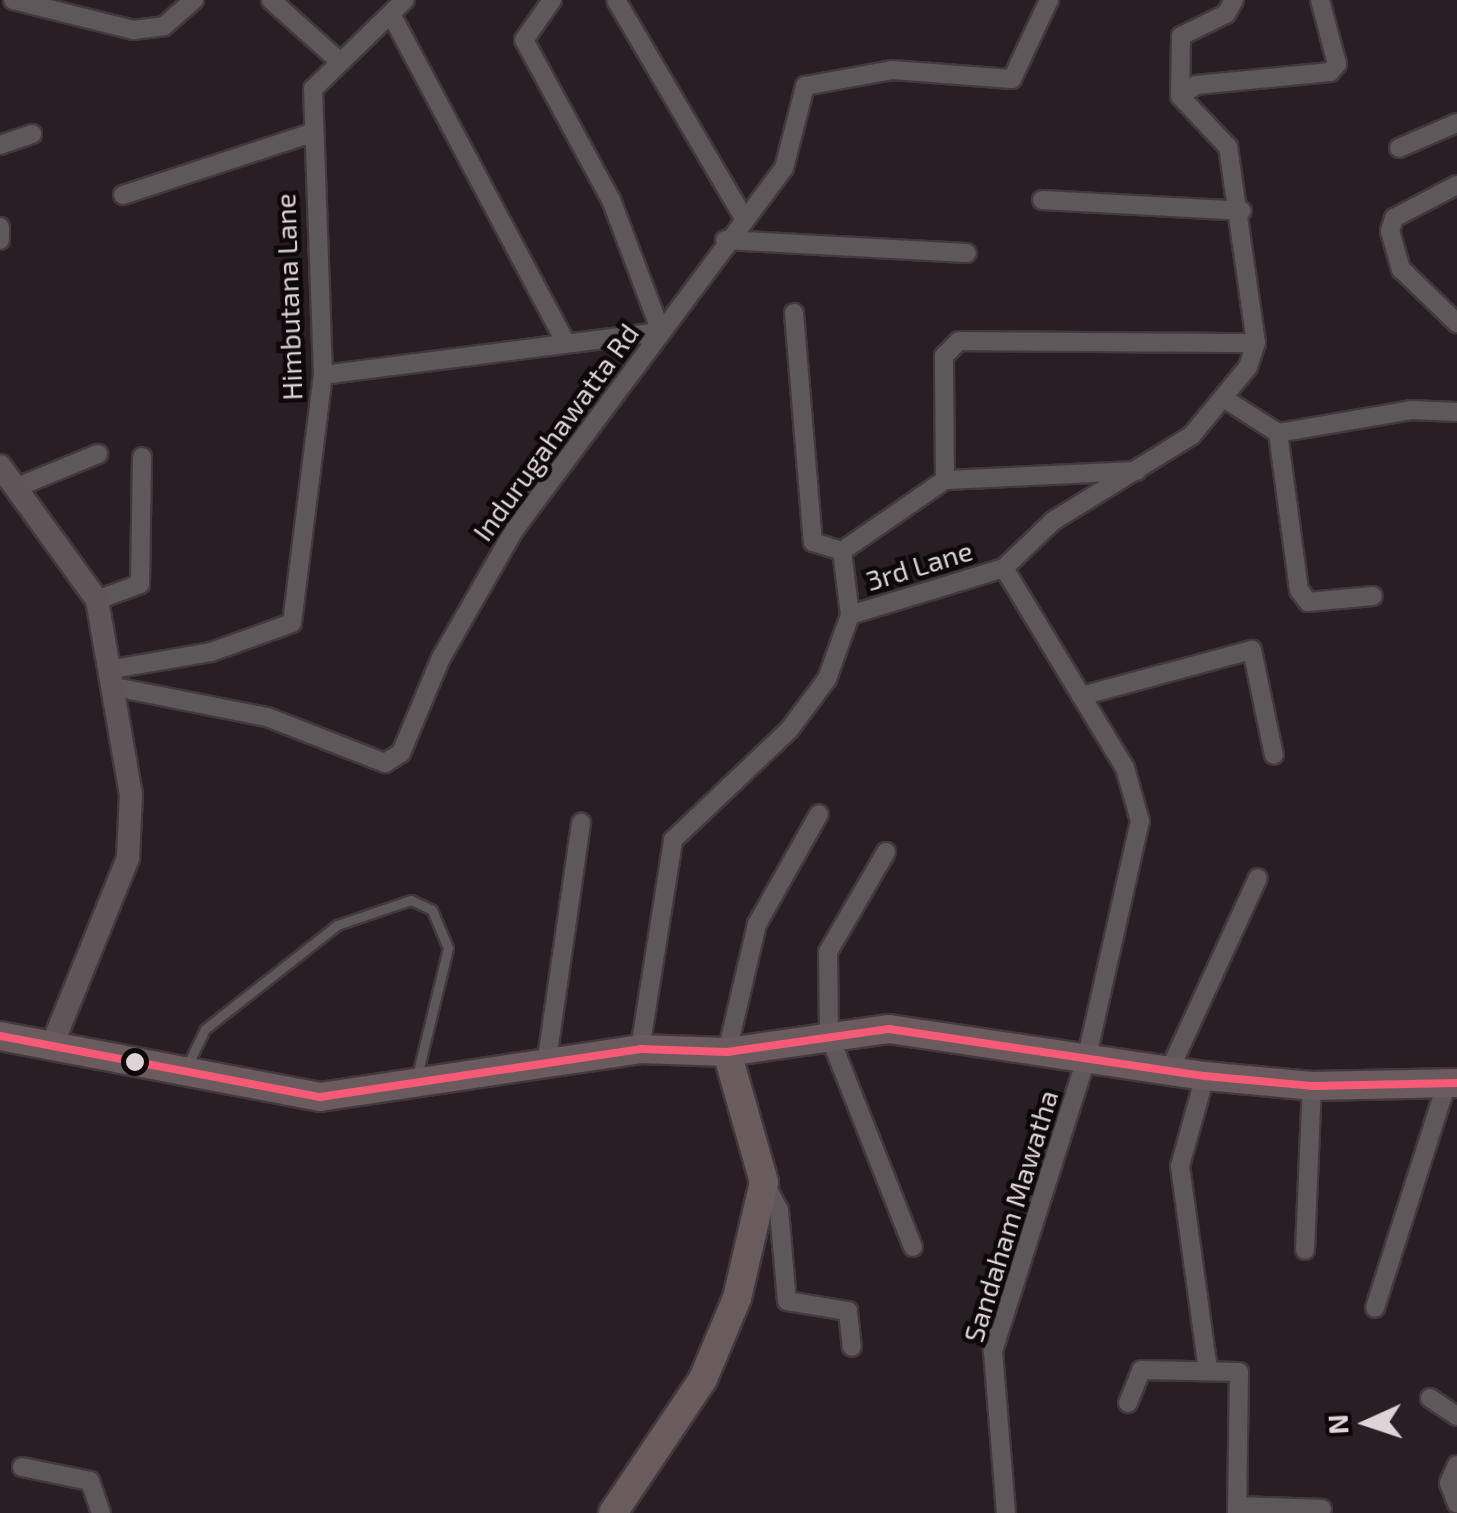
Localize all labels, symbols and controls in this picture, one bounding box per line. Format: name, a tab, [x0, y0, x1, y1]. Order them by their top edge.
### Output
street label: Himbutana Lane	[268, 193, 308, 401]
street label: Indurugahawatta Rd	[465, 317, 645, 547]
street label: 3rd Lane	[862, 533, 976, 597]
unlabelled marker	[125, 1052, 145, 1072]
street label: Sandaham Mawatha	[956, 1086, 1064, 1346]
north arrow	[1317, 1373, 1417, 1473]
text: N	[1320, 1414, 1355, 1436]

